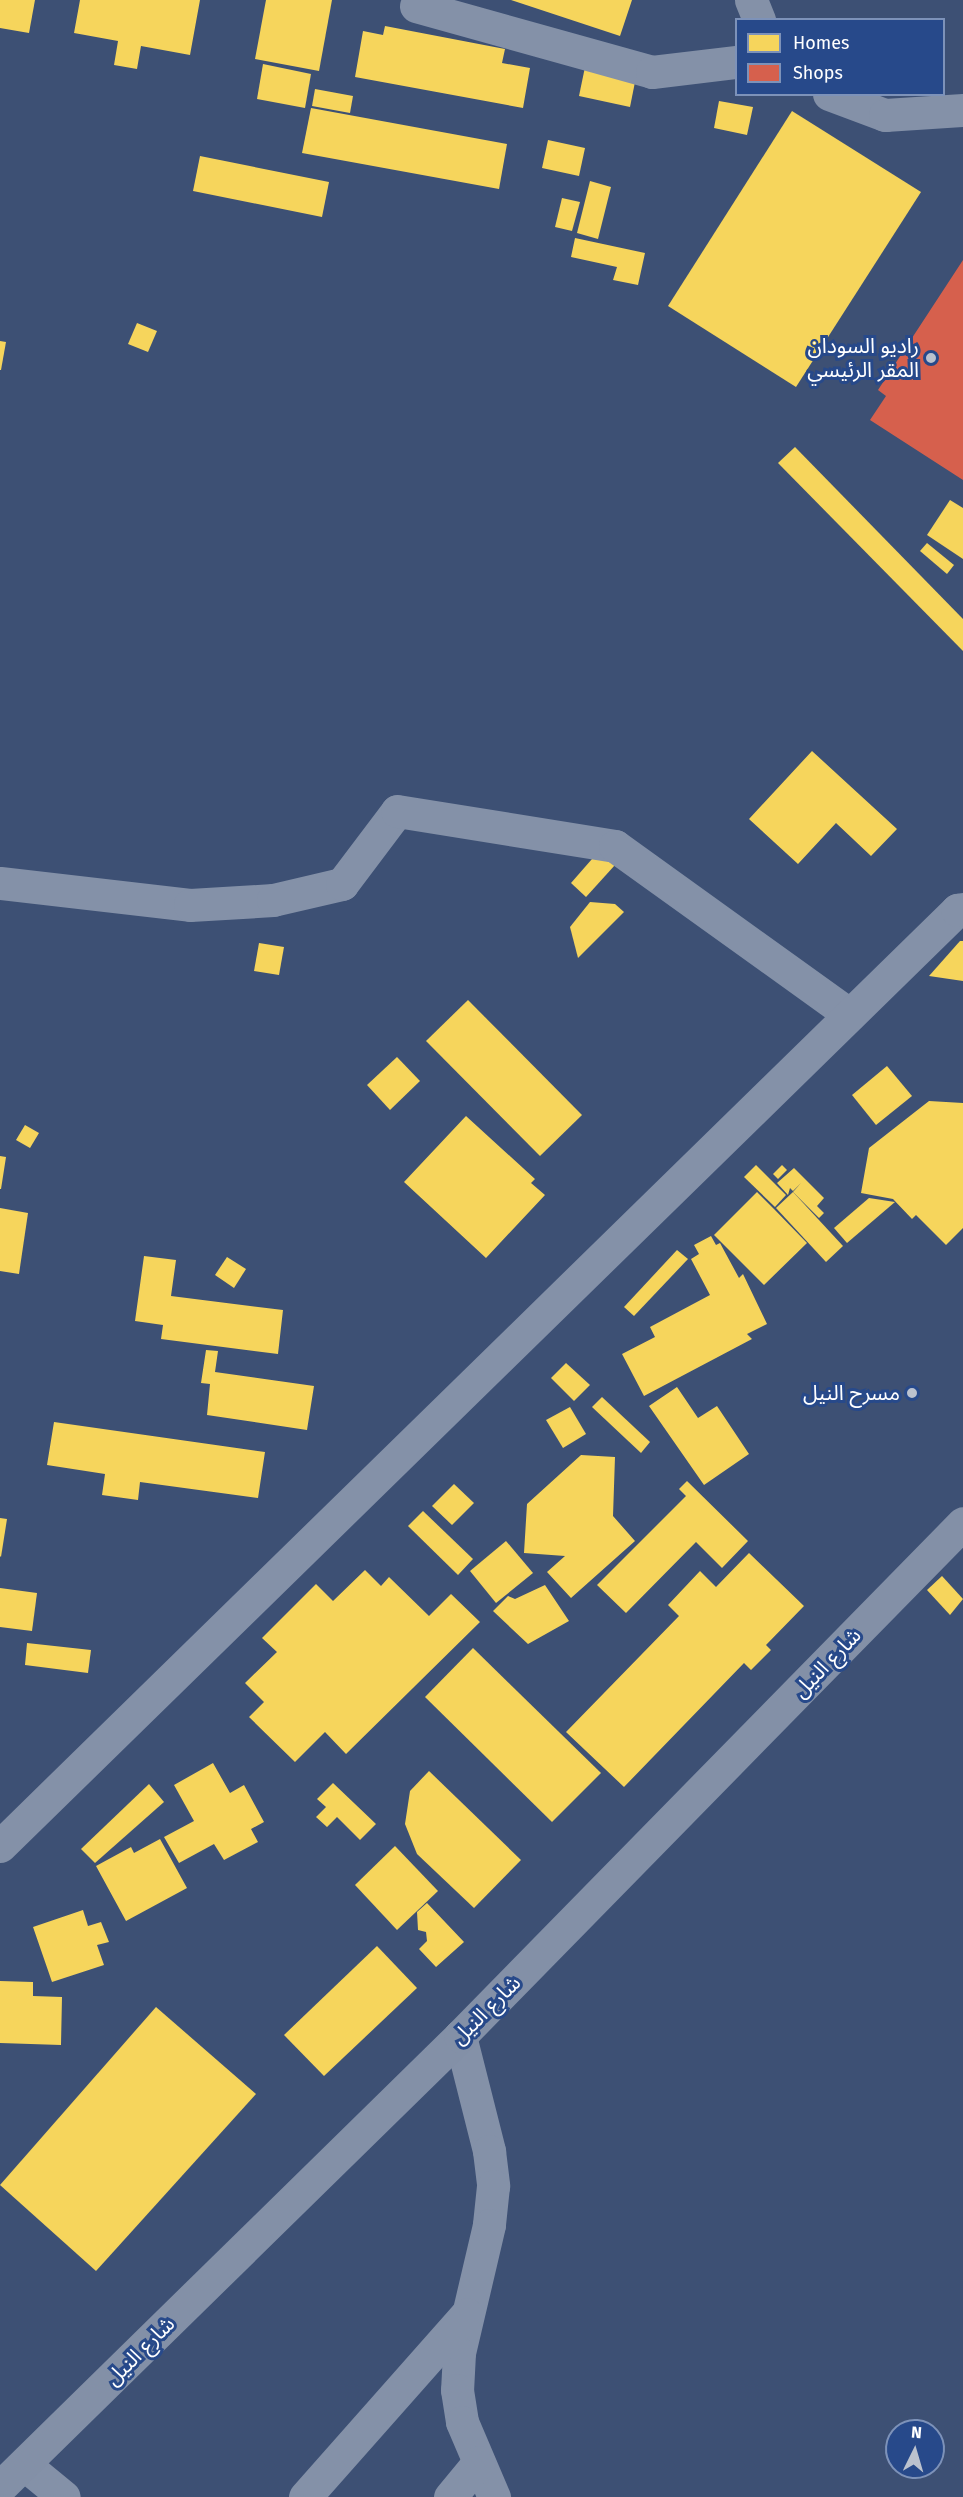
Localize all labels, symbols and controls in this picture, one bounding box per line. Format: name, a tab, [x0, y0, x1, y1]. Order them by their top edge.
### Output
legend	[735, 18, 945, 96]
text: Homes	[793, 32, 849, 54]
text: Shops	[793, 62, 843, 84]
place label: راديو السودان المقر الرئيسي	[807, 333, 919, 383]
marker: راديو السودان المقر الرئيسي	[924, 351, 938, 365]
place label: مسرح النيل	[803, 1380, 900, 1406]
marker: مسرح النيل	[905, 1386, 919, 1400]
street label: شارع النيل	[788, 1623, 866, 1703]
street label: شارع النيل	[446, 1970, 526, 2050]
street label: شارع النيل	[100, 2311, 180, 2391]
north arrow	[885, 2419, 945, 2479]
text: N	[910, 2423, 923, 2442]

